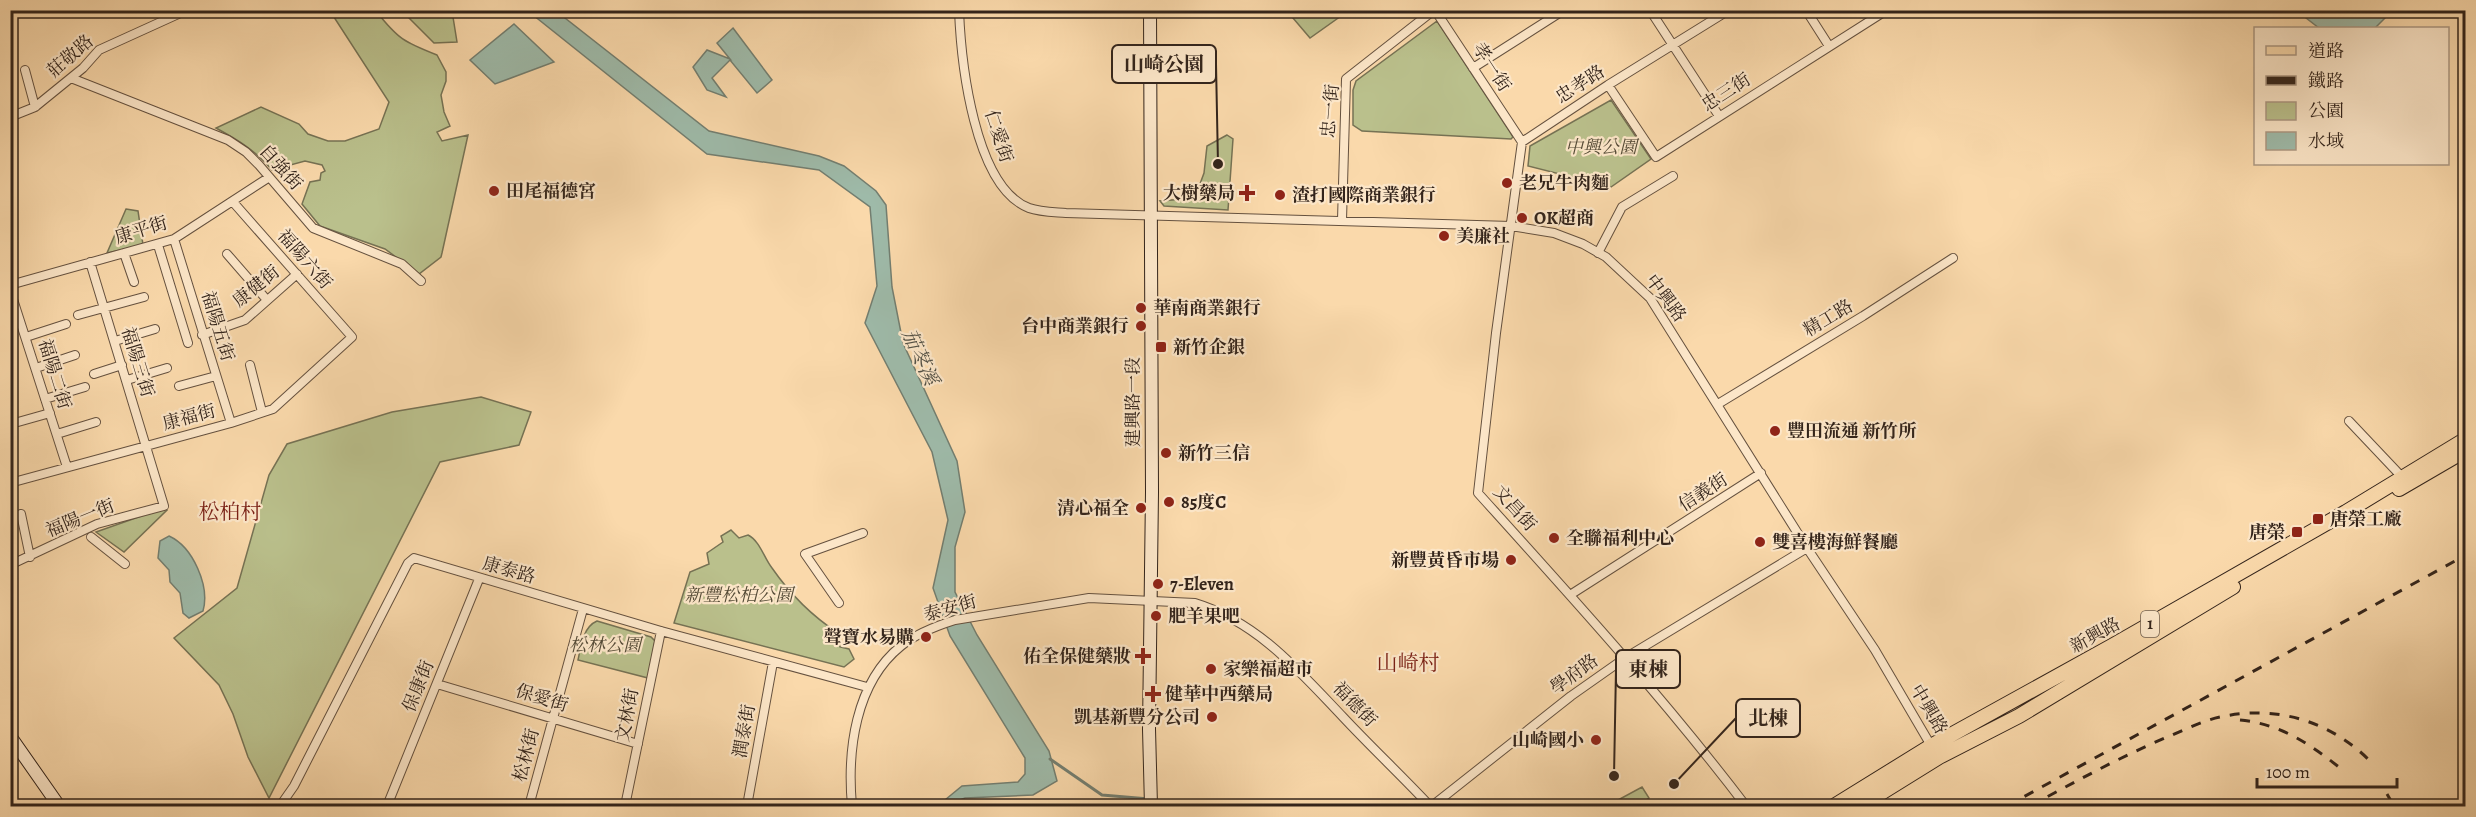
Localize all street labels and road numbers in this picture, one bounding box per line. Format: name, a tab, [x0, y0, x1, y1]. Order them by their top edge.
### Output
street label: 莊敬路	[42, 29, 98, 83]
street label: 孝一街	[1467, 38, 1517, 96]
street label: 忠孝路	[1551, 59, 1609, 109]
street label: 忠三街	[1697, 67, 1755, 117]
street label: 忠一街	[1316, 83, 1344, 139]
street label: 仁愛街	[979, 107, 1019, 165]
street label: 自強街	[254, 139, 308, 195]
street label: 康平街	[112, 211, 170, 249]
street label: 福陽六街	[272, 224, 338, 294]
street label: 康健街	[227, 260, 285, 312]
street label: 中興路	[1640, 269, 1692, 327]
street label: 福陽五街	[196, 288, 240, 364]
street label: 精工路	[1799, 294, 1857, 342]
street label: 福陽三街	[116, 324, 160, 400]
street label: 福陽二街	[33, 336, 77, 412]
street label: 建興路一段	[1121, 357, 1145, 447]
street label: 康福街	[160, 398, 218, 436]
street label: 信義街	[1674, 467, 1732, 517]
street label: 文昌街	[1488, 480, 1542, 536]
street label: 福陽一街	[42, 493, 118, 543]
street label: 康泰路	[480, 551, 538, 589]
street label: 泰安街	[921, 589, 979, 627]
street label: 新興路	[2066, 611, 2124, 659]
road number: 1	[2141, 611, 2159, 637]
street label: 學府路	[1545, 648, 1603, 700]
street label: 保康街	[397, 656, 439, 716]
street label: 福德街	[1328, 676, 1382, 732]
street label: 保愛街	[513, 679, 571, 717]
street label: 中興路	[1905, 680, 1953, 738]
street label: 文林街	[610, 686, 644, 744]
street label: 潤泰街	[727, 702, 761, 760]
street label: 松林街	[507, 726, 545, 784]

